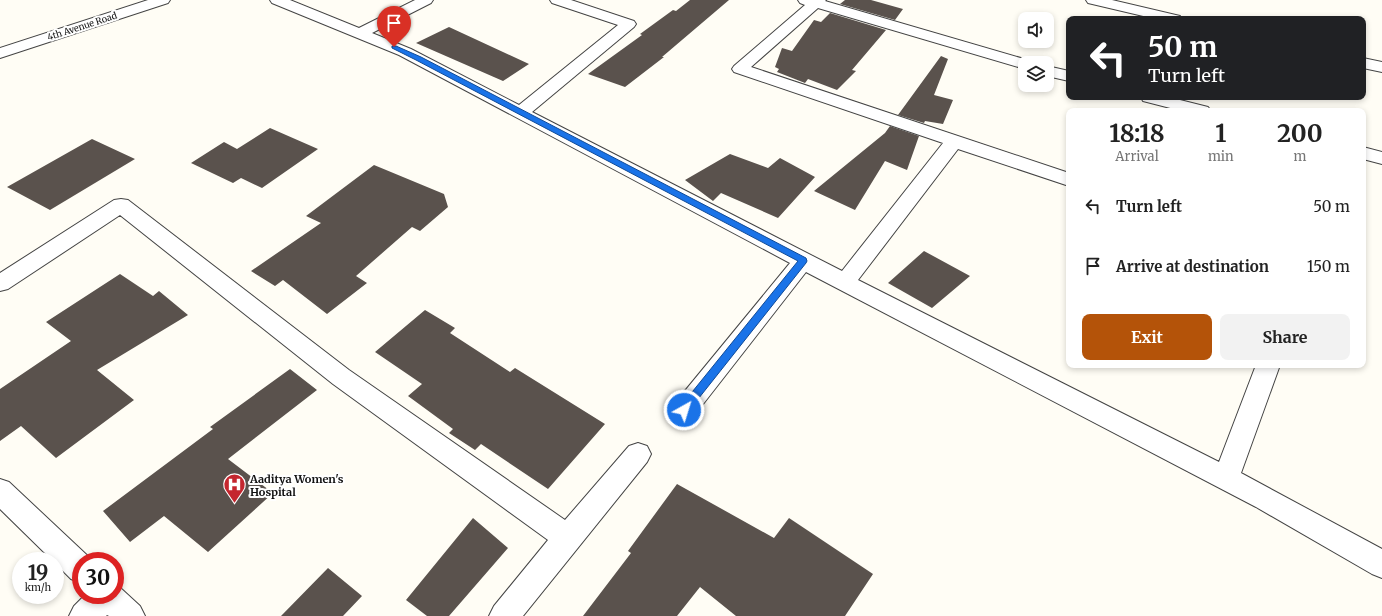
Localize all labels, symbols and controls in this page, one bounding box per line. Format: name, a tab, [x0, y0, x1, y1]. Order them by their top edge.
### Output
pin	[377, 6, 411, 47]
street label: 4th Avenue Road	[46, 9, 119, 42]
icon: arrive	[383, 12, 405, 34]
map controls	[1018, 12, 1054, 92]
button: sound	[1018, 12, 1054, 48]
text: 50 m	[1148, 29, 1217, 65]
icon: left	[1082, 32, 1134, 84]
button: layers	[1018, 56, 1054, 92]
text: Turn left	[1148, 64, 1225, 87]
text: 18:18	[1109, 118, 1165, 149]
text: 1	[1215, 118, 1226, 149]
text: 200	[1277, 118, 1323, 149]
text: Arrival	[1115, 148, 1159, 165]
text: min	[1208, 148, 1234, 165]
text: m	[1293, 148, 1306, 165]
icon: left	[1082, 195, 1104, 217]
text: Turn left	[1116, 197, 1182, 216]
text: 50 m	[1313, 197, 1350, 216]
icon: arrive	[1082, 255, 1104, 277]
text: Arrive at destination	[1116, 257, 1269, 276]
text: 150 m	[1307, 257, 1350, 276]
button: Exit	[1082, 314, 1212, 360]
button: Share	[1220, 314, 1350, 360]
position arrow	[663, 389, 705, 431]
hospital icon: Aaditya Women's Hospital	[222, 472, 248, 505]
place label: Aaditya Women's Hospital	[249, 472, 344, 499]
speed limit sign: 30	[72, 552, 124, 604]
text: 19	[28, 560, 48, 585]
text: km/h	[25, 581, 51, 594]

